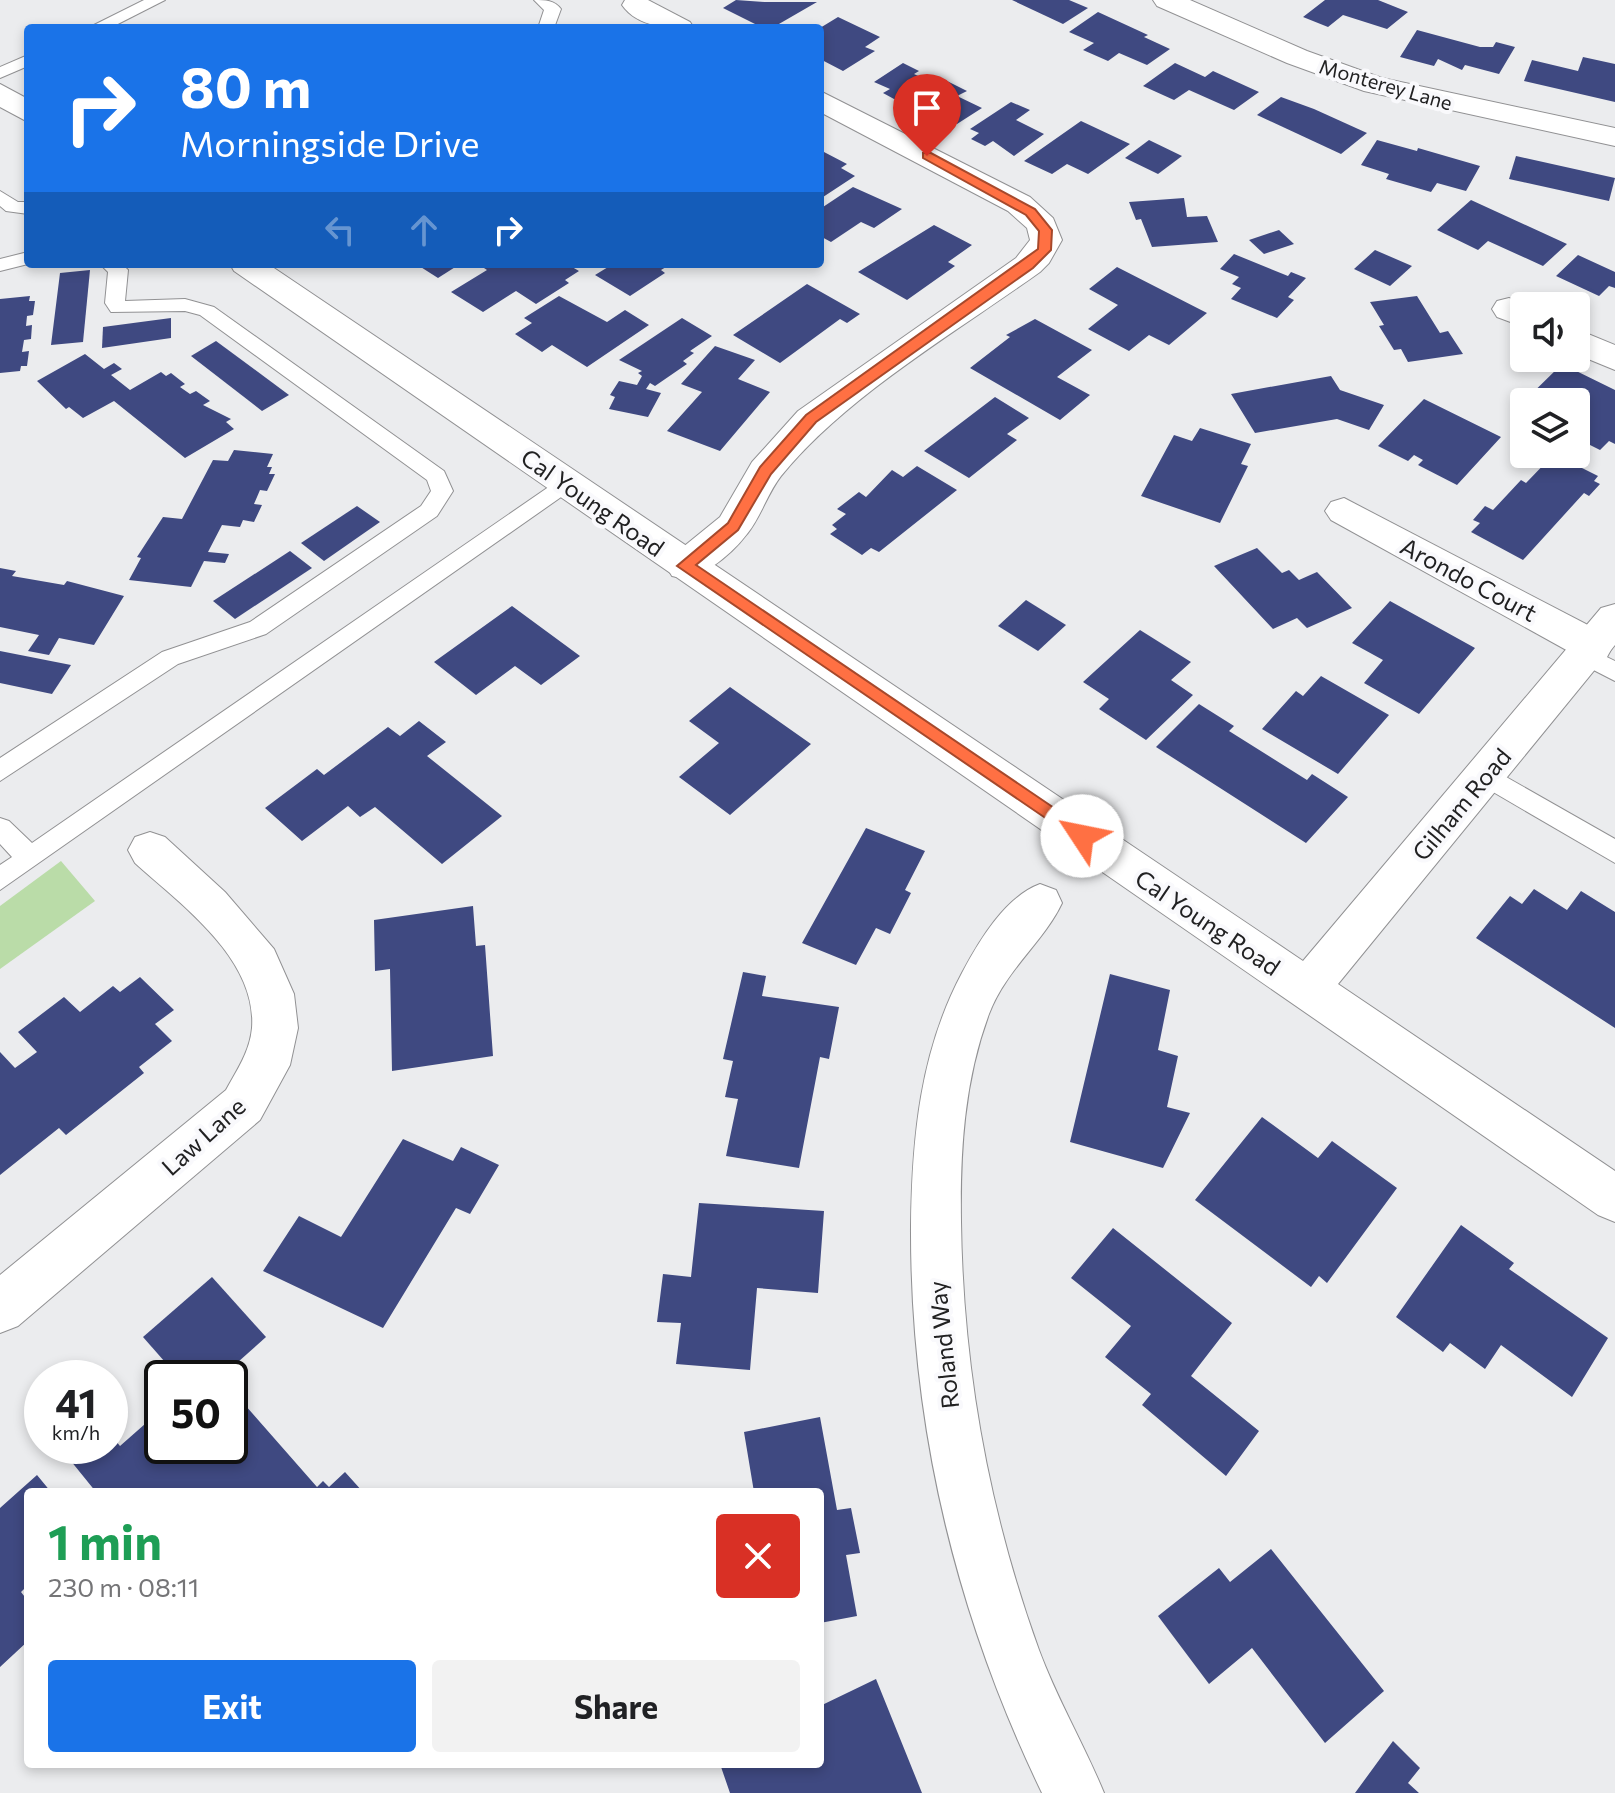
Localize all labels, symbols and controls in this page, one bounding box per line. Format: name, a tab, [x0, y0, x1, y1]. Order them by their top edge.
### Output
text: 80 m	[180, 51, 311, 120]
street label: Monterey Lane	[1317, 54, 1455, 114]
icon: right	[48, 56, 152, 160]
pin	[893, 74, 961, 156]
icon: arrive	[905, 86, 949, 130]
text: Morningside Drive	[180, 120, 480, 164]
icon: left	[318, 208, 362, 252]
icon: ahead	[402, 208, 446, 252]
icon: right	[486, 208, 530, 252]
map controls	[1510, 292, 1590, 468]
button: sound	[1510, 292, 1590, 372]
button: layers	[1510, 388, 1590, 468]
street label: Cal Young Road	[516, 442, 670, 562]
street label: Arondo Court	[1396, 531, 1542, 627]
street label: Gilham Road	[1406, 742, 1516, 866]
position arrow	[1040, 794, 1124, 878]
street label: Cal Young Road	[1130, 863, 1286, 981]
street label: Law Lane	[155, 1091, 251, 1181]
street label: Roland Way	[922, 1280, 964, 1410]
speed limit sign: 50	[144, 1360, 248, 1464]
text: 41	[55, 1377, 97, 1426]
text: km/h	[52, 1420, 100, 1444]
text: 1 min	[48, 1511, 162, 1570]
button: close	[716, 1514, 800, 1598]
text: 230 m · 08:11	[48, 1571, 199, 1602]
button: Exit	[48, 1660, 416, 1752]
button: Share	[432, 1660, 800, 1752]

